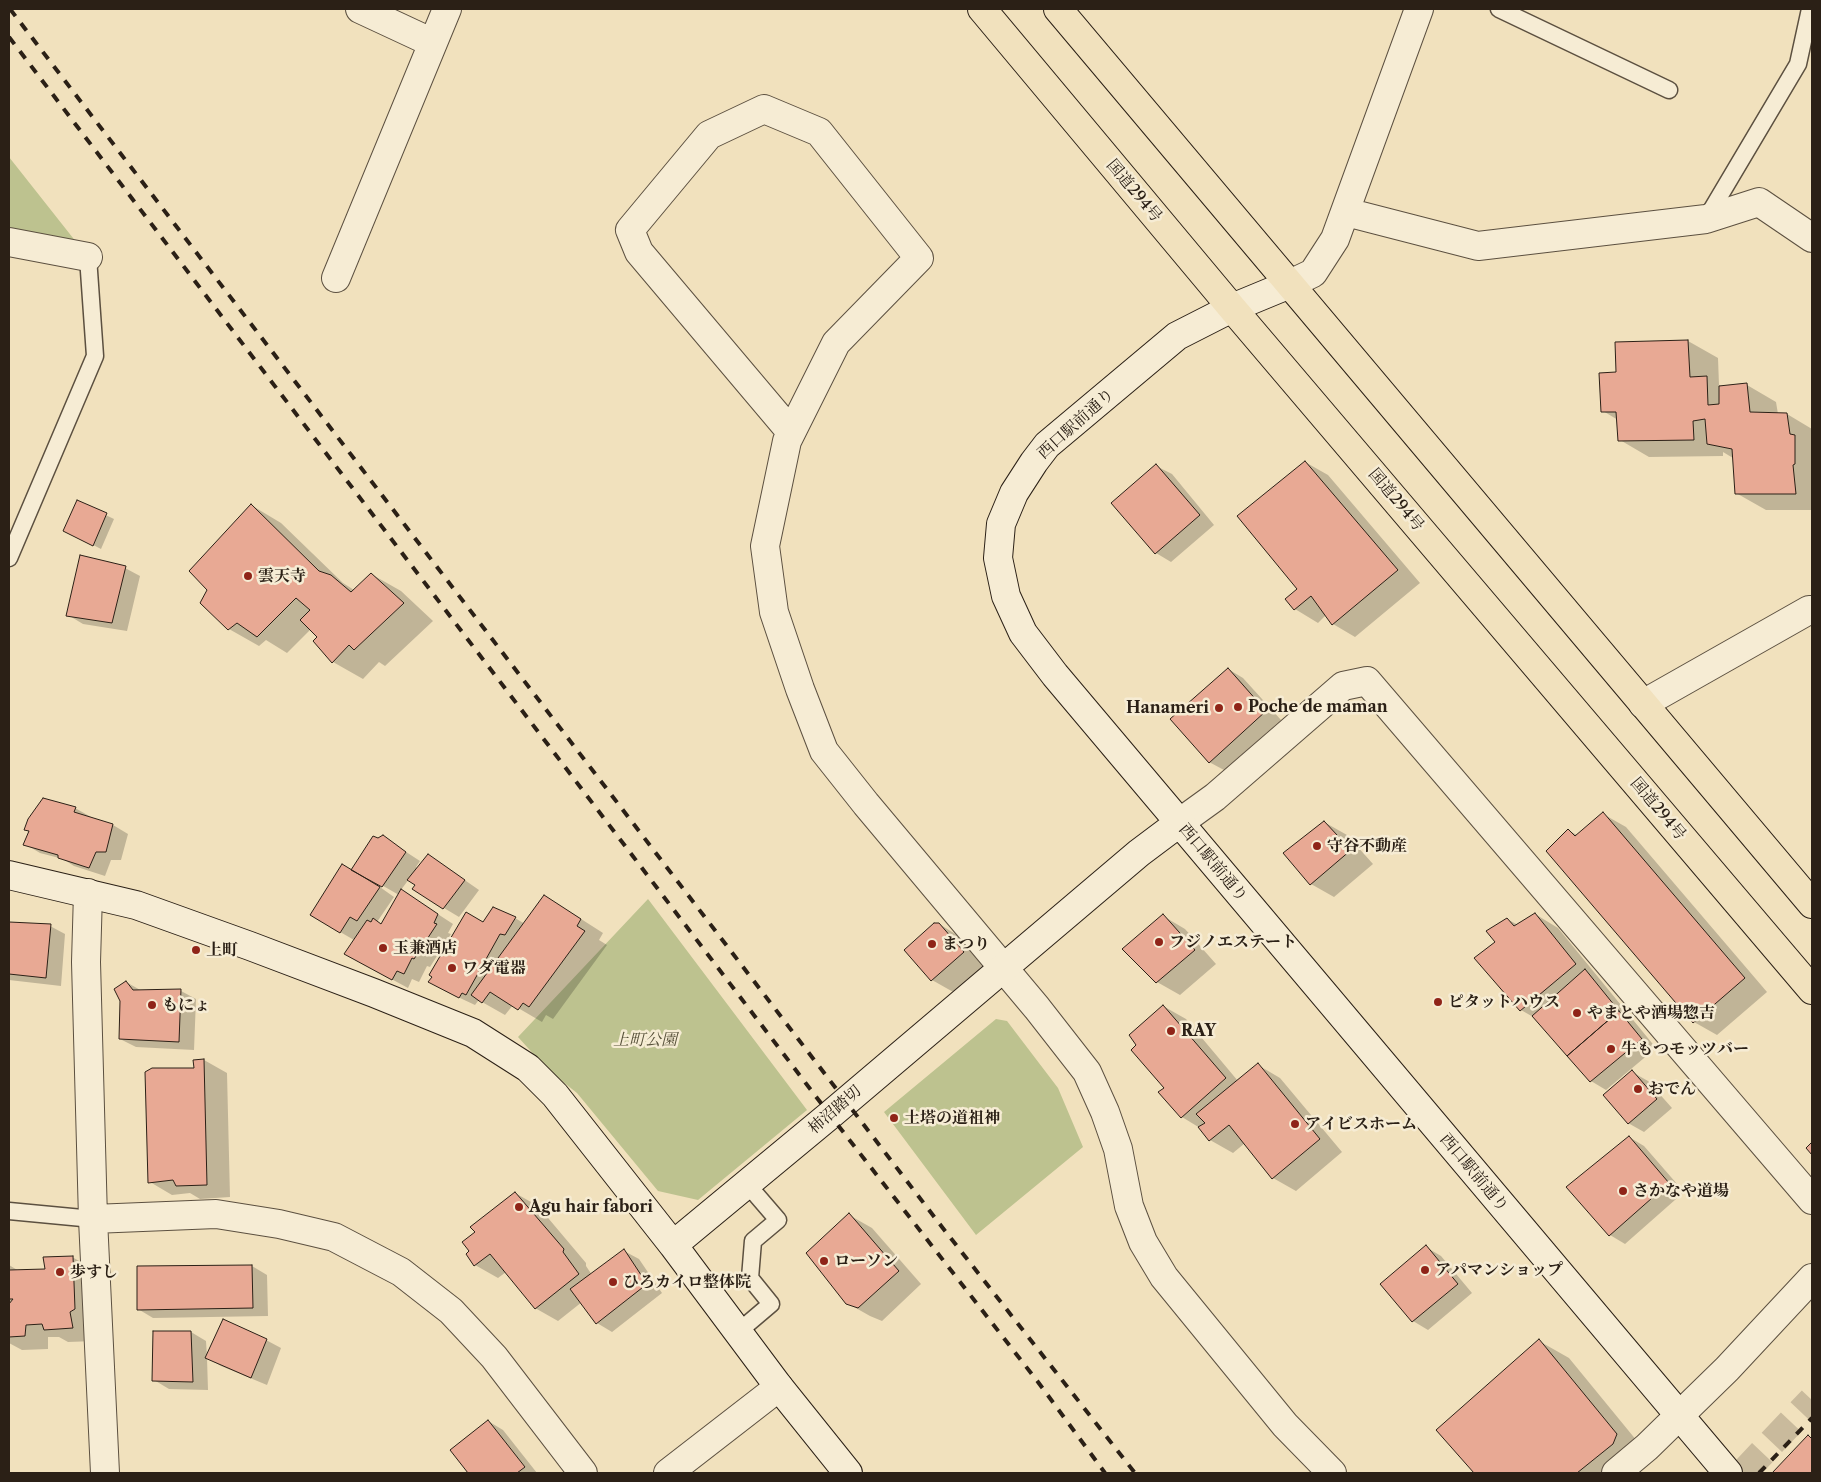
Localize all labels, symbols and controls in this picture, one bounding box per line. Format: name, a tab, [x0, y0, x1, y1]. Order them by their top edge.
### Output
street label: 国道294号	[1102, 156, 1166, 226]
street label: 西口駅前通り	[1034, 385, 1118, 463]
street label: 国道294号	[1364, 465, 1428, 535]
place label: 雲天寺	[258, 566, 306, 586]
marker: 雲天寺	[242, 570, 254, 582]
place label: Poche de maman	[1248, 697, 1388, 717]
place label: Hanameri	[1126, 698, 1209, 718]
marker: Poche de maman	[1232, 701, 1244, 713]
marker: Hanameri	[1213, 702, 1225, 714]
street label: 国道294号	[1626, 774, 1690, 844]
street label: 西口駅前通り	[1175, 820, 1251, 906]
place label: 守谷不動産	[1327, 836, 1407, 856]
marker: 守谷不動産	[1311, 840, 1323, 852]
place label: フジノエステート	[1169, 932, 1297, 952]
place label: まつり	[942, 934, 990, 954]
marker: フジノエステート	[1153, 936, 1165, 948]
place label: 玉兼酒店	[393, 938, 457, 958]
marker: まつり	[926, 938, 938, 950]
place label: 上町	[206, 940, 238, 960]
marker: 玉兼酒店	[377, 942, 389, 954]
marker: 上町	[190, 944, 202, 956]
place label: ワダ電器	[462, 958, 526, 978]
marker: ワダ電器	[446, 962, 458, 974]
place label: ピタットハウス	[1448, 992, 1560, 1012]
place label: もにょ	[162, 995, 210, 1015]
marker: ピタットハウス	[1432, 996, 1444, 1008]
marker: もにょ	[146, 999, 158, 1011]
place label: やまとや酒場惣吉	[1587, 1003, 1715, 1023]
marker: やまとや酒場惣吉	[1571, 1007, 1583, 1019]
place label: RAY	[1181, 1021, 1216, 1041]
marker: RAY	[1165, 1025, 1177, 1037]
park label: 上町公園	[613, 1030, 677, 1050]
place label: 牛もつモッツバー	[1621, 1039, 1749, 1059]
marker: 牛もつモッツバー	[1605, 1043, 1617, 1055]
place label: おでん	[1648, 1079, 1696, 1099]
street label: 柿沼踏切	[805, 1082, 865, 1138]
marker: おでん	[1632, 1083, 1644, 1095]
place label: 土塔の道祖神	[904, 1108, 1000, 1128]
marker: 土塔の道祖神	[888, 1112, 900, 1124]
place label: アイビスホーム	[1305, 1114, 1417, 1134]
marker: アイビスホーム	[1289, 1118, 1301, 1130]
street label: 西口駅前通り	[1436, 1130, 1512, 1216]
place label: さかなや道場	[1633, 1181, 1729, 1201]
marker: さかなや道場	[1617, 1185, 1629, 1197]
place label: Agu hair fabori	[529, 1197, 653, 1217]
marker: Agu hair fabori	[513, 1201, 525, 1213]
place label: ローソン	[834, 1251, 898, 1271]
marker: ローソン	[818, 1255, 830, 1267]
place label: アパマンショップ	[1435, 1260, 1563, 1280]
place label: 歩すし	[70, 1262, 118, 1282]
marker: アパマンショップ	[1419, 1264, 1431, 1276]
marker: 歩すし	[54, 1266, 66, 1278]
place label: ひろカイロ整体院	[623, 1272, 751, 1292]
marker: ひろカイロ整体院	[607, 1276, 619, 1288]

